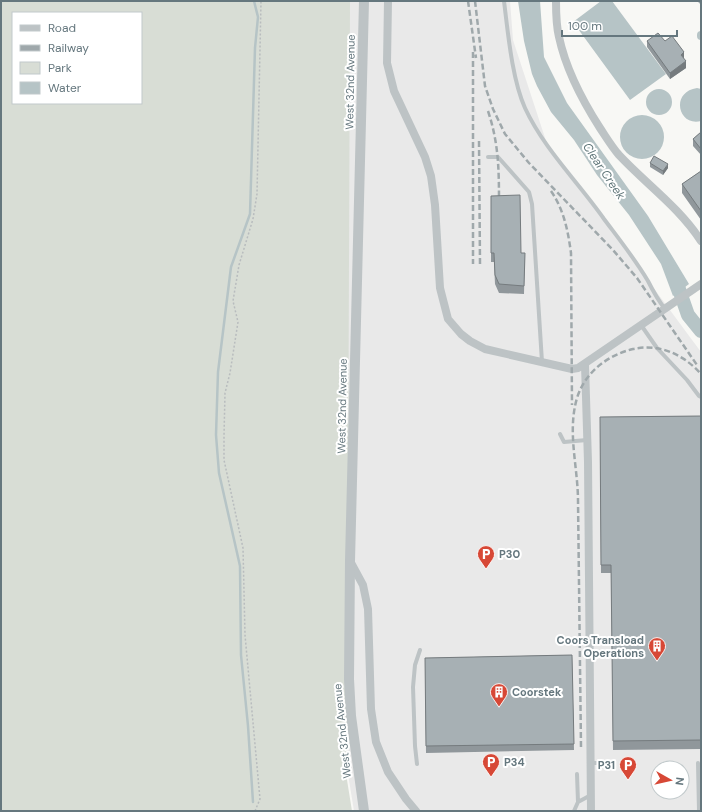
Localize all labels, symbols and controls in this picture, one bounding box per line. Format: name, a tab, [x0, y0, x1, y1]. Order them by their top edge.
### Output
legend	[12, 12, 142, 104]
scale bar	[562, 12, 677, 38]
text: 100 m	[568, 18, 602, 34]
text: Road	[48, 20, 76, 36]
street label: West 32nd Avenue	[342, 34, 358, 130]
text: Railway	[48, 40, 89, 56]
text: Park	[48, 60, 72, 76]
text: Water	[48, 80, 82, 96]
water label: Clear Creek	[579, 139, 629, 203]
street label: West 32nd Avenue	[334, 358, 350, 454]
parking icon: P30	[476, 544, 496, 569]
place label: P30	[499, 547, 520, 561]
place label: Coors Transload Operations	[557, 633, 644, 660]
building icon: Coors Transload Operations	[647, 636, 667, 661]
building icon: Coorstek	[489, 682, 509, 707]
street label: West 32nd Avenue	[330, 683, 354, 779]
place label: Coorstek	[512, 685, 562, 699]
parking icon: P34	[481, 752, 501, 777]
place label: P34	[504, 755, 525, 769]
parking icon: P31	[618, 755, 638, 780]
place label: P31	[598, 758, 615, 772]
north arrow	[650, 760, 690, 800]
text: N	[672, 776, 687, 786]

